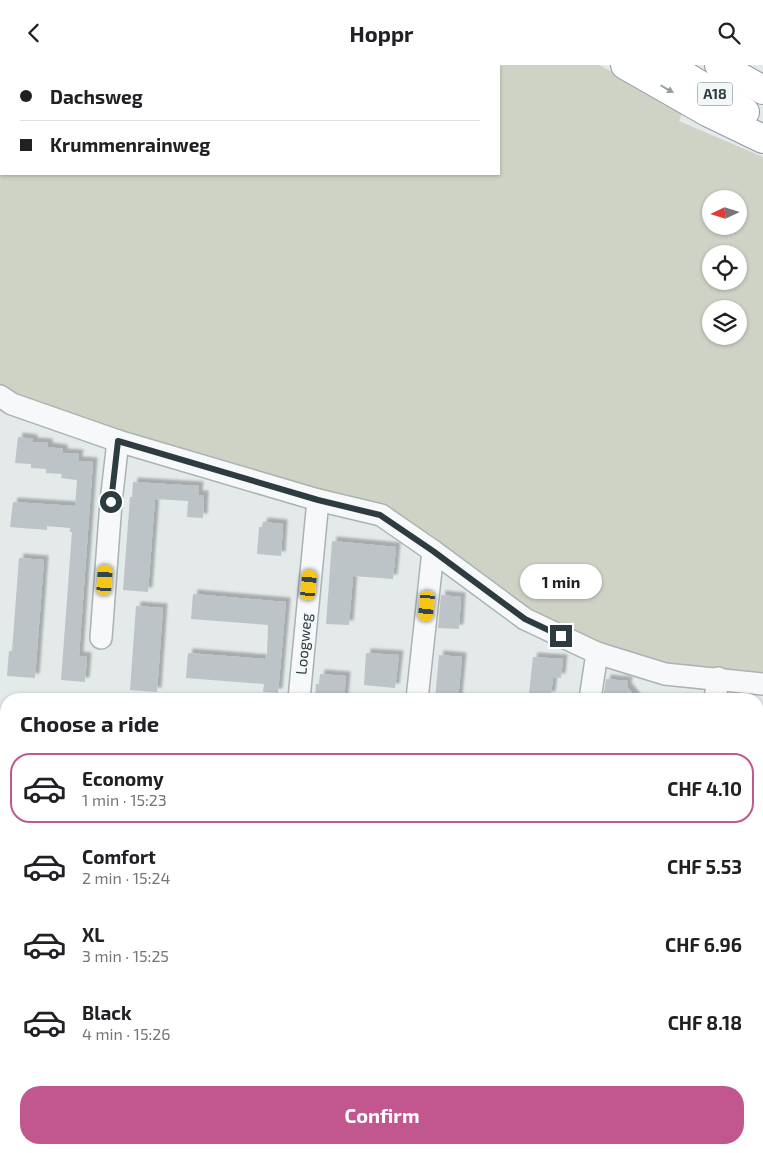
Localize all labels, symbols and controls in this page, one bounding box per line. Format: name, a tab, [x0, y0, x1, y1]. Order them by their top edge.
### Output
icon: back	[20, 19, 48, 47]
icon: search	[715, 19, 743, 47]
text: Hoppr	[350, 20, 413, 46]
road number: A18	[698, 83, 732, 105]
text: Dachsweg	[50, 85, 143, 108]
one-way arrow	[661, 85, 674, 94]
text: Krummenrainweg	[50, 133, 210, 156]
north arrow	[702, 190, 748, 235]
map controls	[702, 190, 747, 345]
button: locate	[702, 245, 747, 290]
button: layers	[702, 300, 747, 345]
route start	[100, 491, 122, 513]
callout: 1 min	[520, 563, 602, 599]
car	[96, 565, 113, 595]
car	[299, 569, 318, 601]
text: 1 min	[542, 572, 580, 591]
car	[417, 590, 436, 622]
street label: Loogweg	[291, 612, 315, 676]
route end	[550, 625, 572, 647]
text: Choose a ride	[20, 710, 159, 736]
icon: car	[22, 766, 67, 811]
text: Economy	[82, 767, 164, 790]
text: CHF 4.10	[667, 777, 742, 800]
text: 1 min · 15:23	[82, 790, 167, 809]
icon: car	[22, 844, 67, 889]
text: Comfort	[82, 845, 156, 868]
text: CHF 5.53	[667, 855, 742, 878]
text: 2 min · 15:24	[82, 868, 170, 887]
icon: car	[22, 922, 67, 967]
text: XL	[82, 923, 104, 946]
text: CHF 6.96	[665, 933, 742, 956]
text: 3 min · 15:25	[82, 946, 169, 965]
icon: car	[22, 1000, 67, 1045]
text: Black	[82, 1001, 132, 1024]
text: CHF 8.18	[668, 1011, 742, 1034]
text: 4 min · 15:26	[82, 1024, 170, 1043]
button: Confirm	[20, 1086, 744, 1144]

